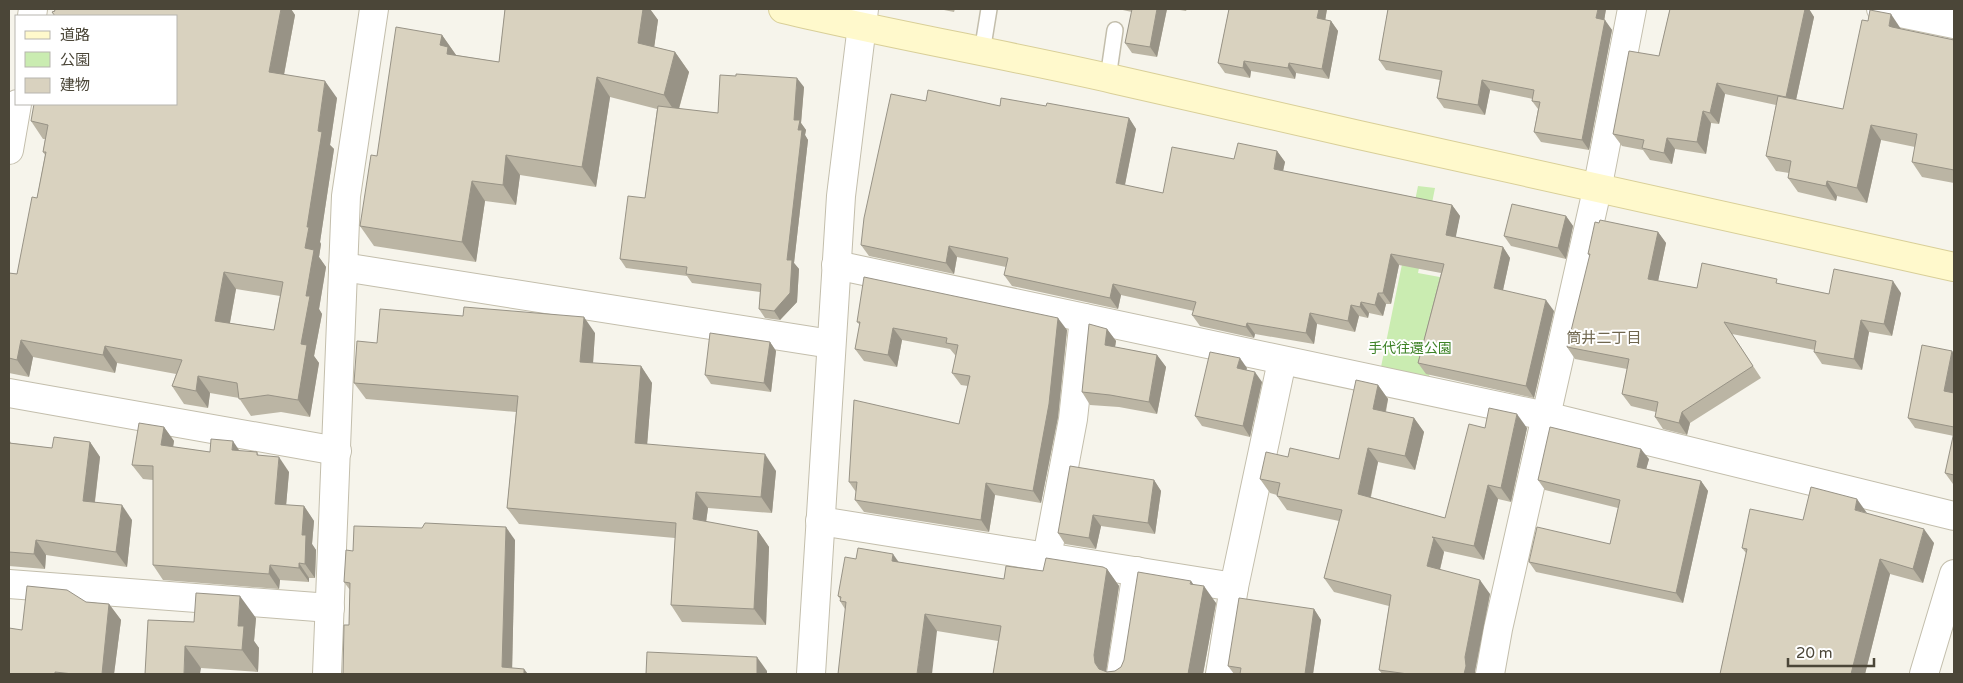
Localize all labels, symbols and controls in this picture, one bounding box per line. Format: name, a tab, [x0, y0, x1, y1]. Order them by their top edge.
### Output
legend	[15, 15, 178, 105]
text: 道路	[60, 26, 90, 44]
text: 公園	[60, 51, 90, 69]
text: 建物	[60, 76, 90, 94]
district label: 筒井二丁目	[1566, 329, 1642, 347]
park label: 手代往還公園	[1368, 340, 1452, 357]
scale bar	[1788, 636, 1874, 668]
text: 20 m	[1796, 644, 1833, 662]

